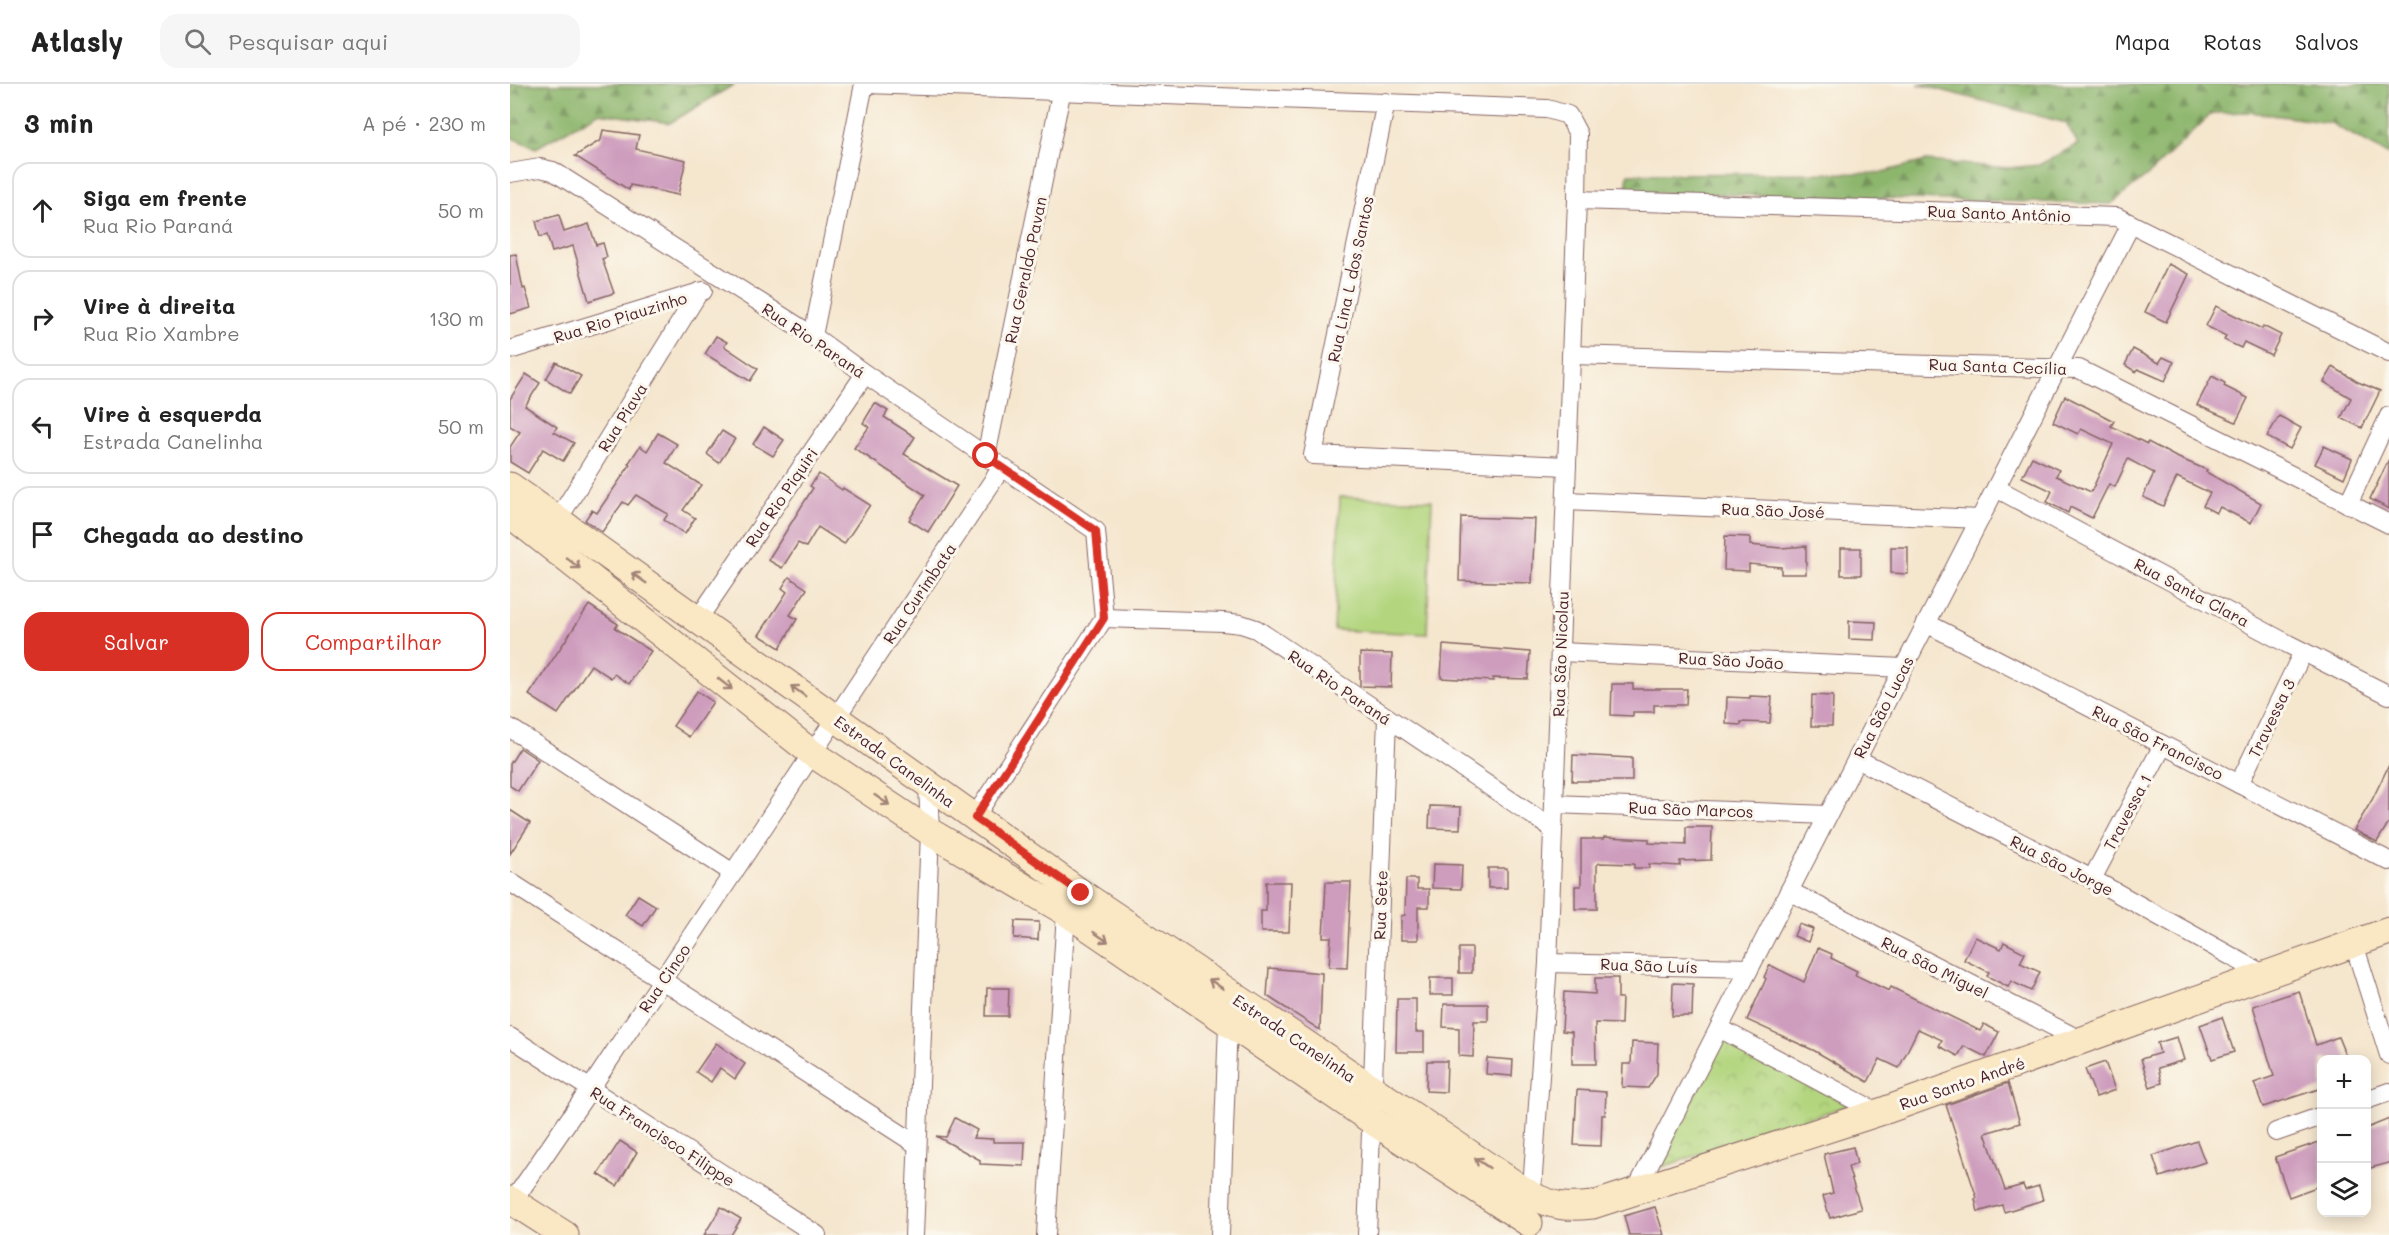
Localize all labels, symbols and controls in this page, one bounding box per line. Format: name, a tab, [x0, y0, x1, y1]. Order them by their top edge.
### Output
search box	[160, 14, 580, 68]
text: Atlasly	[30, 23, 124, 59]
icon: search	[181, 25, 214, 58]
text: Pesquisar aqui	[229, 27, 388, 56]
text: Mapa	[2115, 28, 2171, 55]
text: Rotas	[2204, 28, 2262, 55]
text: Salvos	[2295, 28, 2359, 55]
text: 3 min	[24, 106, 93, 140]
text: A pé · 230 m	[362, 110, 486, 136]
text: Siga em frente	[83, 183, 247, 212]
icon: ahead	[26, 194, 59, 227]
street label: Rua Lina L dos Santos	[1322, 194, 1378, 364]
street label: Rua Geraldo Pavan	[999, 195, 1051, 345]
text: 50 m	[438, 197, 484, 223]
street label: Rua Santo Antônio	[1927, 200, 2071, 226]
text: Rua Rio Paraná	[83, 212, 234, 238]
street label: Rua Rio Piauzinho	[551, 287, 689, 347]
text: Vire à direita	[83, 291, 236, 320]
street label: Rua Rio Paraná	[758, 298, 870, 382]
icon: right	[26, 302, 59, 335]
text: 130 m	[429, 305, 484, 331]
text: Rua Rio Xambre	[83, 320, 240, 346]
street label: Rua Santa Cecília	[1928, 353, 2068, 379]
street label: Rua Piava	[593, 379, 651, 455]
text: Vire à esquerda	[83, 399, 262, 428]
icon: left	[26, 410, 59, 443]
text: 50 m	[438, 413, 484, 439]
text: Estrada Canelinha	[83, 428, 263, 454]
route start	[972, 442, 998, 468]
street label: Rua Rio Piquiri	[740, 443, 822, 551]
street label: Rua São José	[1721, 498, 1825, 522]
icon: arrive	[26, 518, 59, 551]
text: Chegada ao destino	[83, 520, 303, 549]
street label: Rua Curimbata	[878, 539, 960, 647]
street label: Rua Santa Clara	[2131, 553, 2253, 631]
one-way arrow	[564, 557, 580, 570]
one-way arrow	[632, 572, 648, 584]
street label: Rua São Nicolau	[1547, 591, 1573, 717]
button: Salvar	[24, 612, 249, 671]
button: Compartilhar	[261, 612, 486, 671]
street label: Rua Rio Paraná	[1284, 645, 1396, 729]
street label: Rua São João	[1678, 647, 1784, 673]
street label: Rua São Lucas	[1848, 652, 1918, 762]
street label: Travessa 3	[2243, 675, 2299, 761]
one-way arrow	[717, 678, 733, 691]
one-way arrow	[790, 685, 806, 698]
street label: Rua São Francisco	[2089, 700, 2227, 784]
street label: Estrada Canelinha	[831, 710, 960, 812]
street label: Travessa 1	[2098, 770, 2156, 854]
one-way arrow	[874, 794, 890, 806]
street label: Rua São Marcos	[1628, 796, 1754, 822]
street label: Rua São Jorge	[2007, 830, 2117, 900]
street label: Rua Sete	[1368, 870, 1392, 940]
route end	[1067, 879, 1093, 905]
one-way arrow	[1092, 931, 1109, 943]
street label: Rua São Miguel	[1878, 931, 1992, 1003]
street label: Rua Cinco	[633, 940, 695, 1016]
street label: Rua São Luís	[1600, 953, 1698, 977]
one-way arrow	[1208, 978, 1224, 990]
street label: Estrada Canelinha	[1229, 989, 1361, 1087]
street label: Rua Santo André	[1896, 1052, 2028, 1114]
map controls	[2317, 1055, 2371, 1217]
button: +	[2317, 1055, 2371, 1109]
street label: Rua Francisco Filippe	[587, 1081, 739, 1191]
button: −	[2317, 1109, 2371, 1163]
one-way arrow	[1474, 1156, 1491, 1169]
button: layers	[2317, 1163, 2371, 1217]

